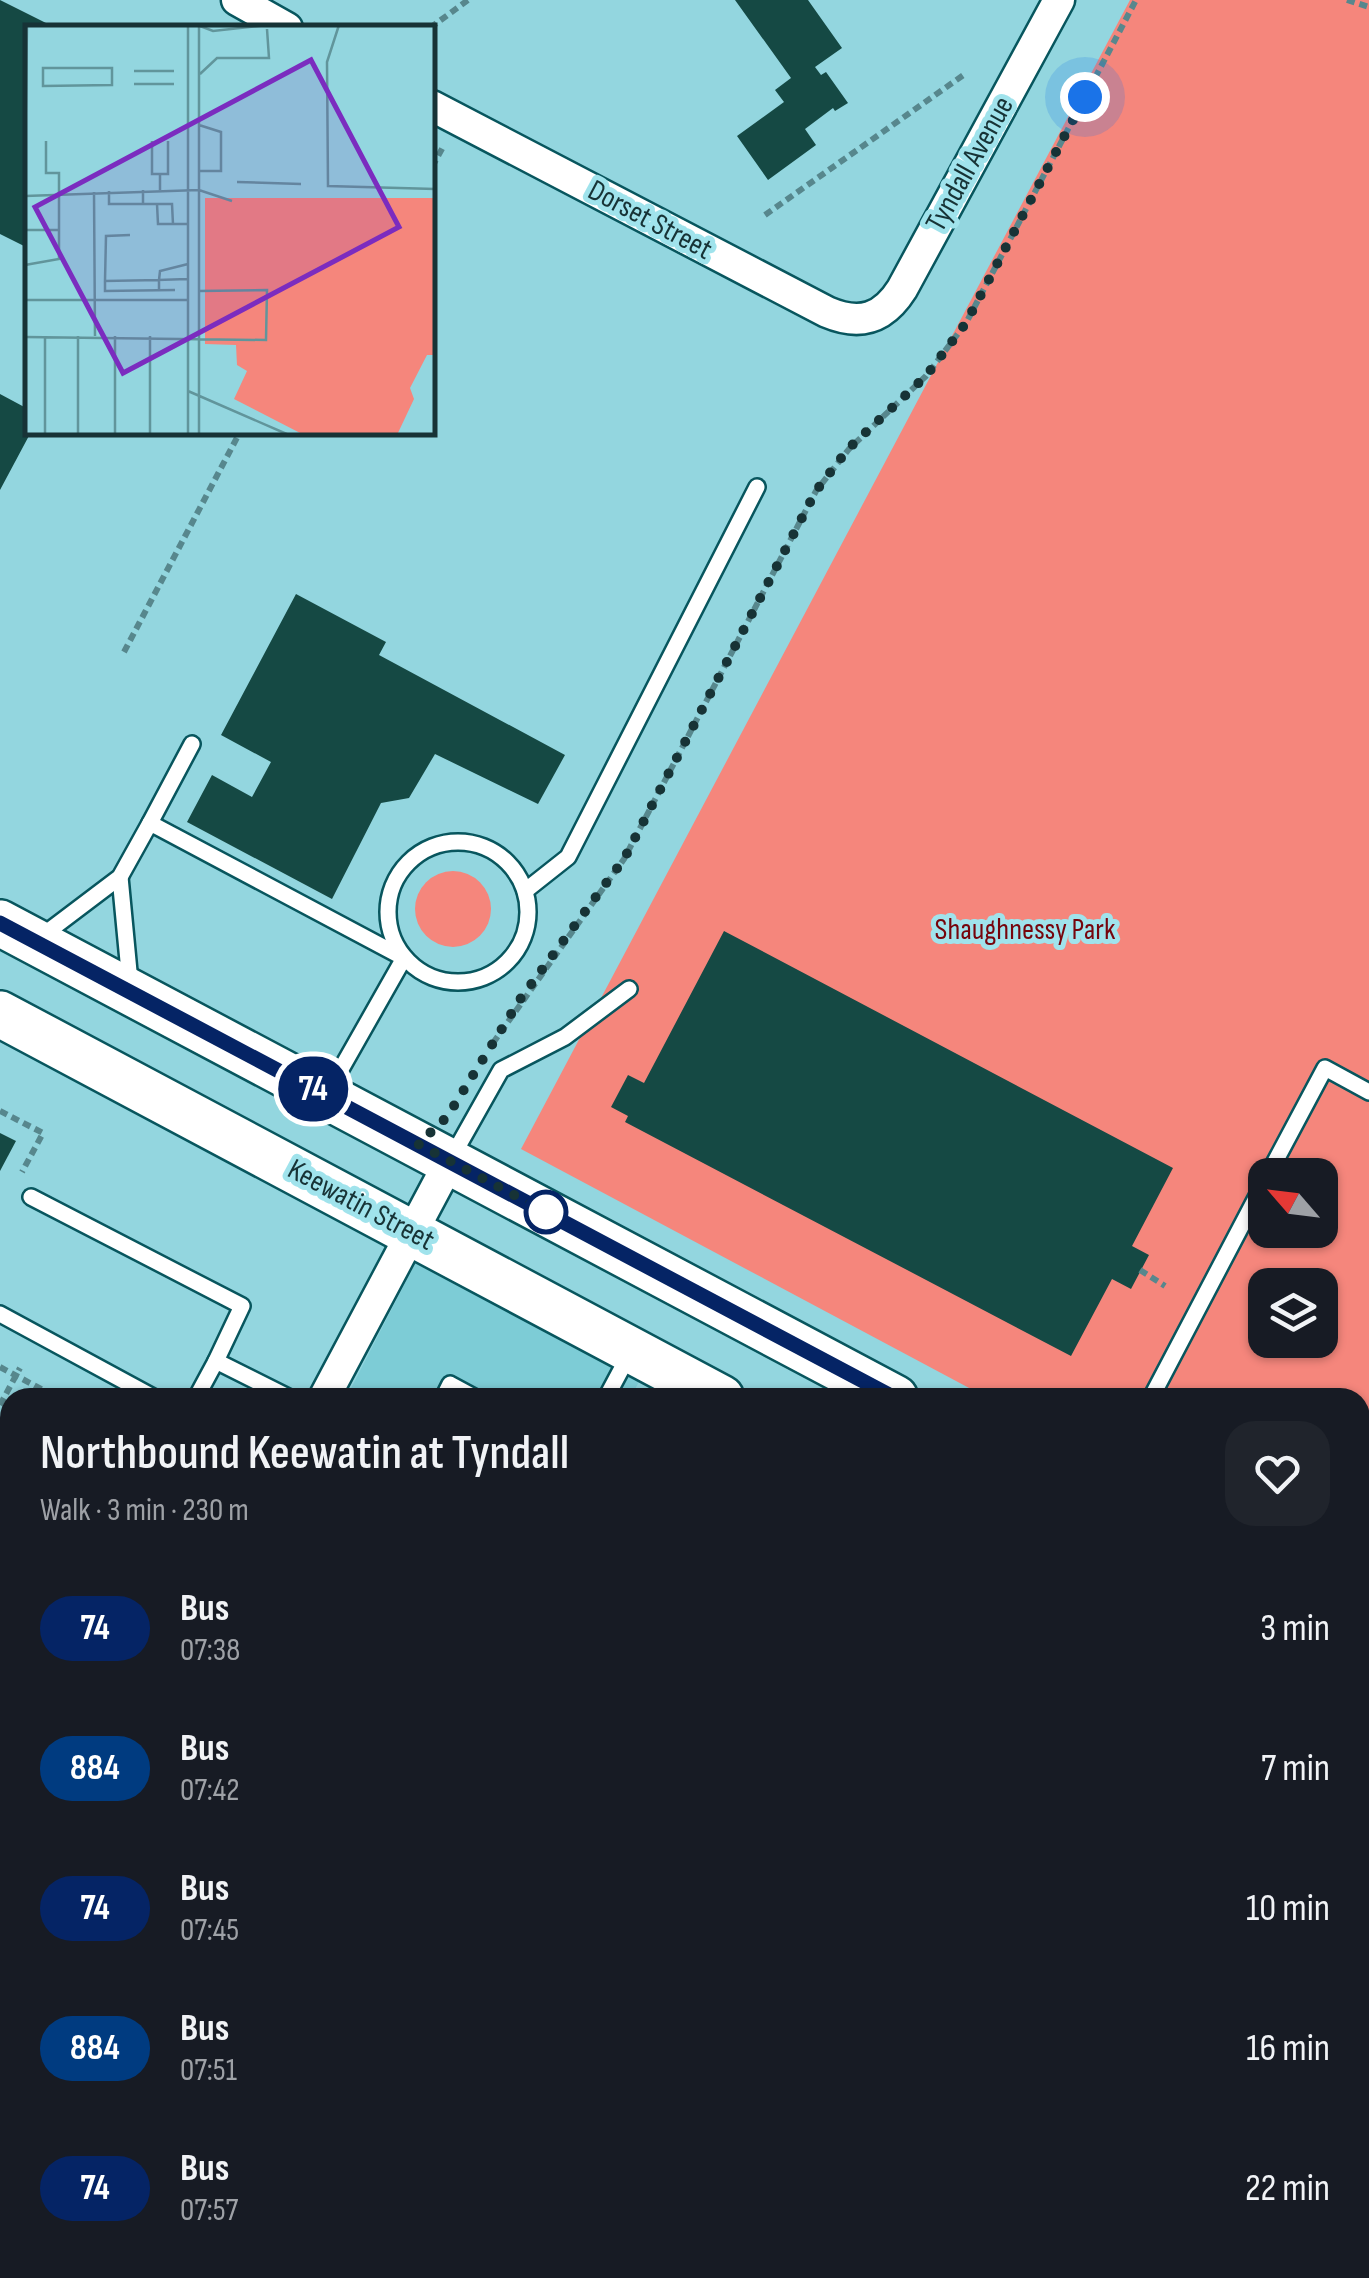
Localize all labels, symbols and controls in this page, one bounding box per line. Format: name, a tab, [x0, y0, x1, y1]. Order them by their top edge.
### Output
inset map	[25, 25, 435, 435]
your location	[1060, 72, 1110, 122]
street label: Tyndall Avenue	[918, 90, 1022, 238]
street label: Dorset Street	[582, 172, 718, 268]
park label: Shaughnessy Park	[935, 912, 1116, 948]
line badge: 74	[268, 1056, 358, 1122]
text: 74	[298, 1068, 328, 1111]
street label: Keewatin Street	[282, 1151, 440, 1259]
north arrow	[1248, 1158, 1338, 1248]
map controls	[1248, 1158, 1338, 1358]
unlabelled marker	[525, 1191, 567, 1233]
button: layers	[1248, 1268, 1338, 1358]
button: heart	[1225, 1421, 1330, 1526]
text: Northbound Keewatin at Tyndall	[40, 1425, 569, 1482]
text: Walk · 3 min · 230 m	[40, 1491, 249, 1530]
text: Bus	[180, 1586, 229, 1631]
text: 3 min	[1260, 1606, 1330, 1651]
text: 74	[80, 1607, 110, 1650]
text: 07:38	[180, 1631, 240, 1670]
text: Bus	[180, 1726, 229, 1771]
text: 7 min	[1261, 1746, 1330, 1791]
text: 884	[70, 1747, 120, 1790]
text: 07:42	[180, 1771, 240, 1810]
text: Bus	[180, 1866, 229, 1911]
text: 10 min	[1246, 1886, 1330, 1931]
text: 74	[80, 1887, 110, 1930]
text: 07:45	[180, 1911, 239, 1950]
text: Bus	[180, 2006, 229, 2051]
text: 16 min	[1246, 2026, 1330, 2071]
text: 884	[70, 2027, 120, 2070]
text: 07:51	[180, 2051, 237, 2090]
text: Bus	[180, 2146, 229, 2191]
text: 22 min	[1245, 2166, 1330, 2211]
text: 74	[80, 2167, 110, 2210]
text: 07:57	[180, 2191, 238, 2230]

